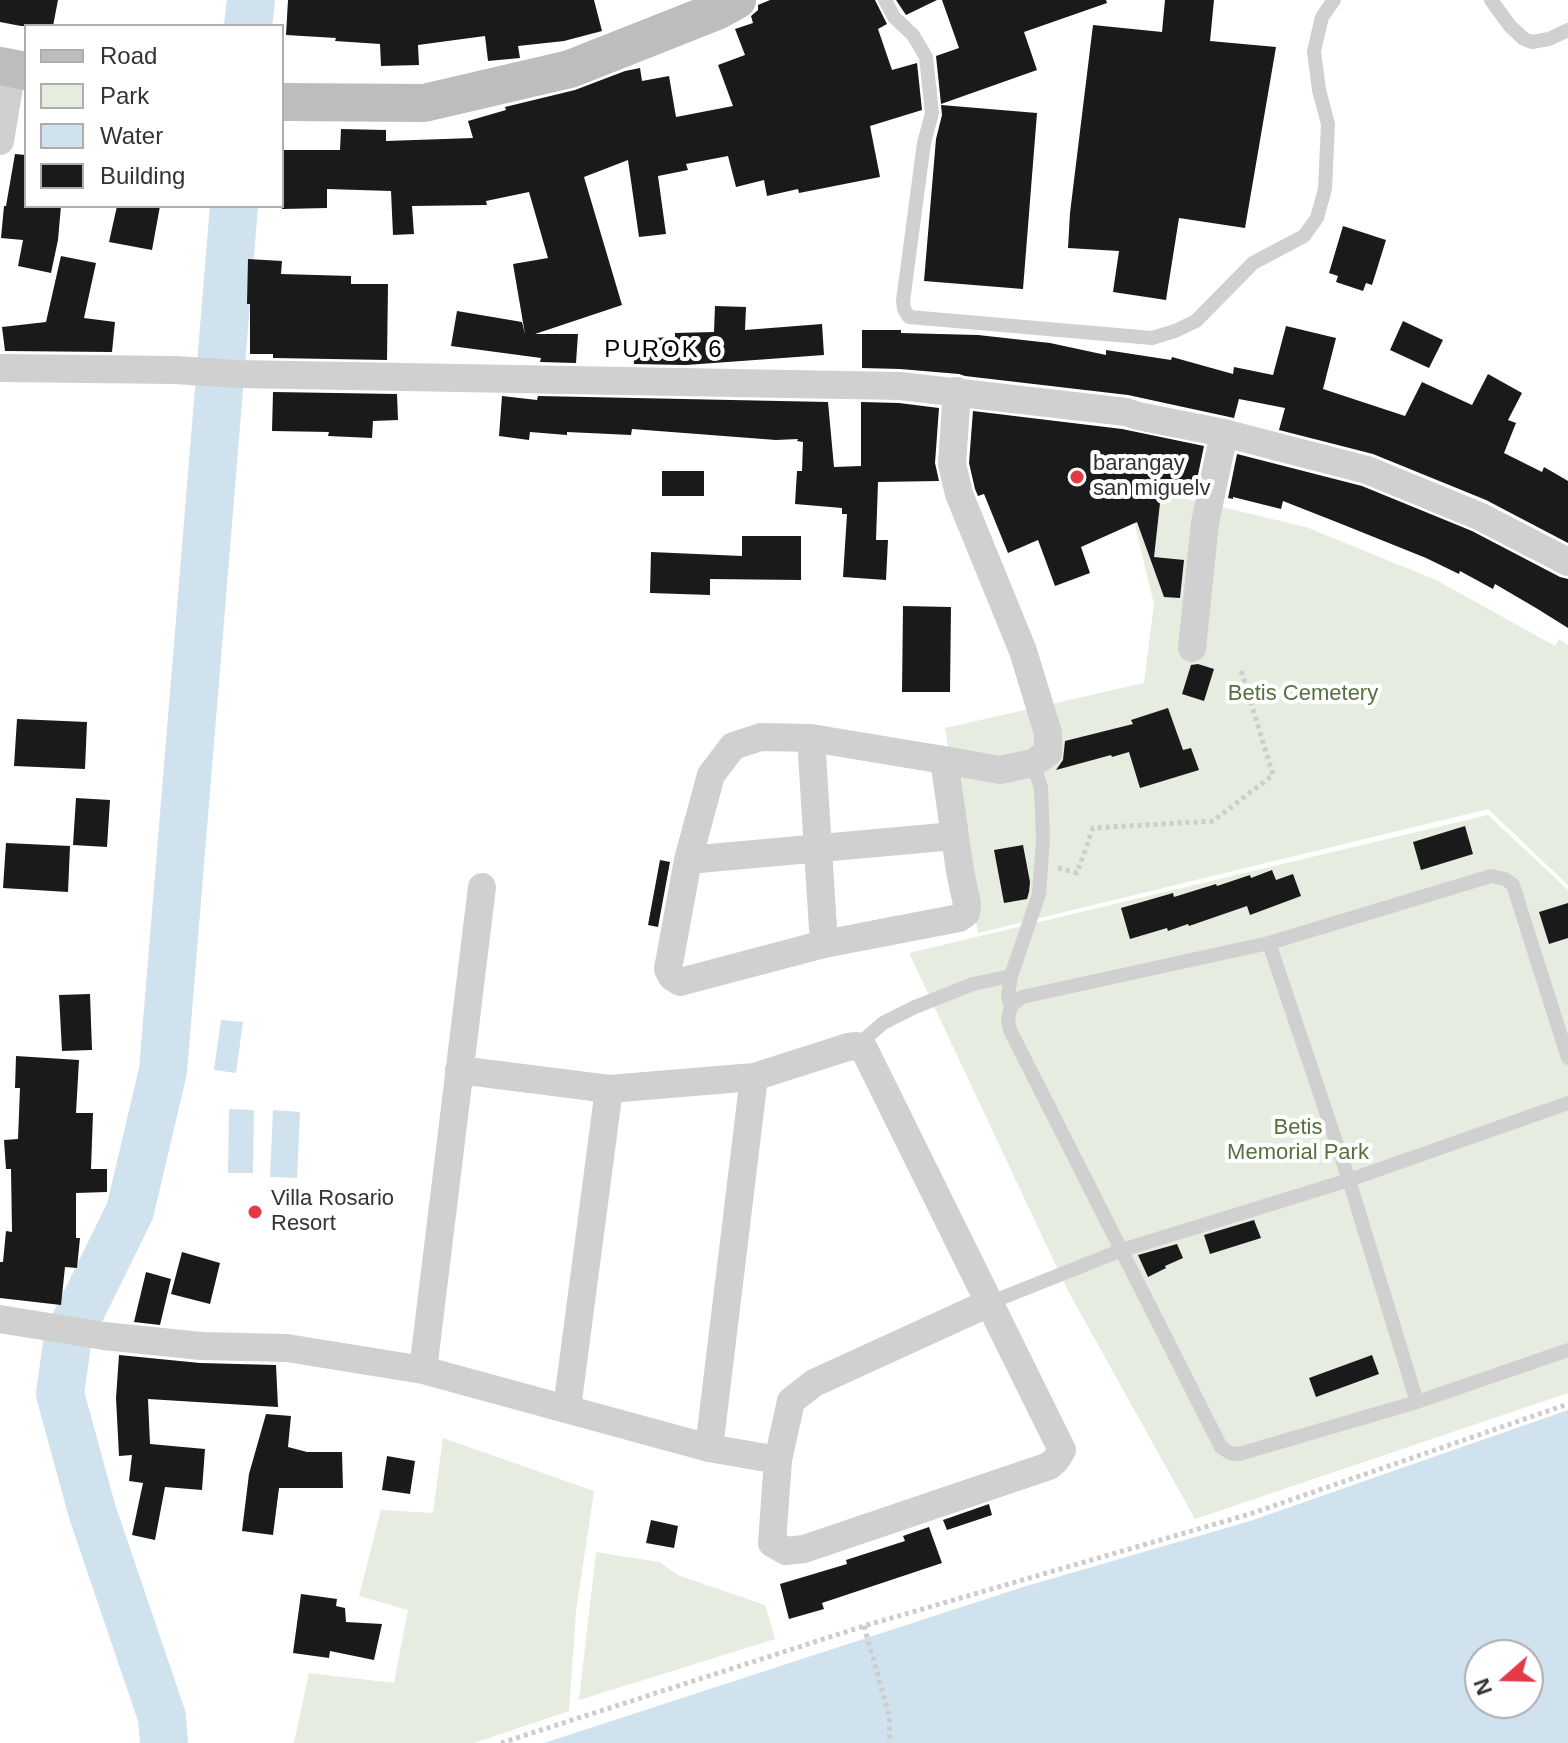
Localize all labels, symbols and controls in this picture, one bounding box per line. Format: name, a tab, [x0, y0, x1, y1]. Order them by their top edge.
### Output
legend	[24, 24, 284, 208]
text: Road	[100, 42, 157, 69]
text: Park	[100, 82, 149, 109]
text: Water	[100, 122, 163, 149]
text: Building	[100, 162, 185, 189]
district label: PUROK 6	[604, 336, 724, 364]
place label: barangay san miguelv	[1093, 451, 1210, 502]
marker: barangay san miguelv	[1068, 468, 1086, 486]
park label: Betis Cemetery	[1228, 681, 1378, 707]
park label: Betis Memorial Park	[1227, 1115, 1369, 1166]
place label: Villa Rosario Resort	[271, 1186, 394, 1238]
marker: Villa Rosario Resort	[246, 1203, 264, 1221]
north arrow	[1464, 1639, 1544, 1719]
text: N	[1468, 1675, 1497, 1698]

